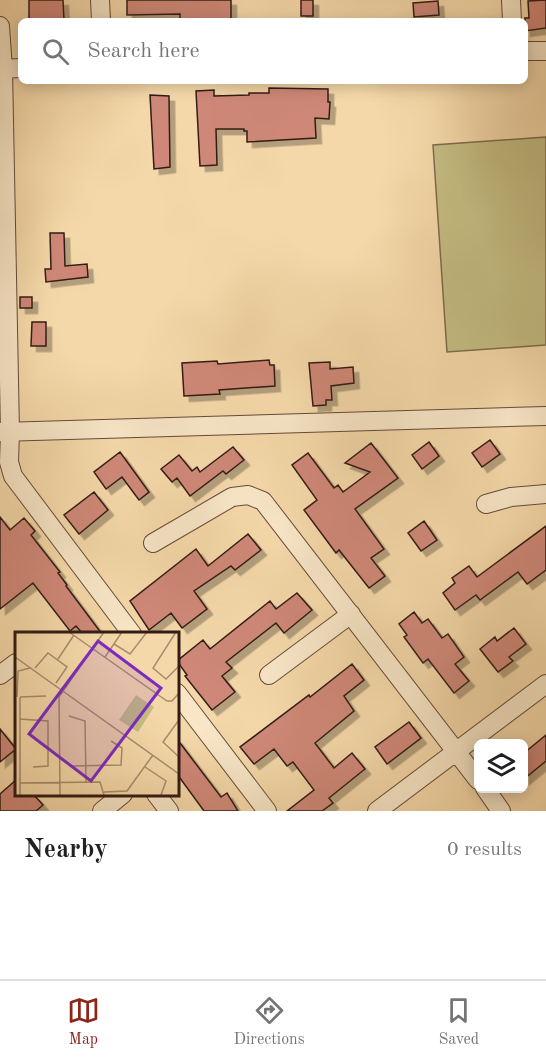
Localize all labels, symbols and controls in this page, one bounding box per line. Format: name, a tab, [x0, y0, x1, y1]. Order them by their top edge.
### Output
search box	[18, 18, 528, 84]
icon: search	[39, 35, 72, 68]
text: Search here	[87, 40, 200, 62]
inset map	[15, 632, 178, 796]
map controls	[474, 739, 528, 793]
button: layers	[474, 739, 528, 793]
text: Nearby	[24, 837, 108, 863]
text: 0 results	[447, 840, 522, 860]
tab: Map	[67, 994, 100, 1050]
tab: Directions	[234, 994, 305, 1050]
tab: Saved	[438, 994, 479, 1050]

